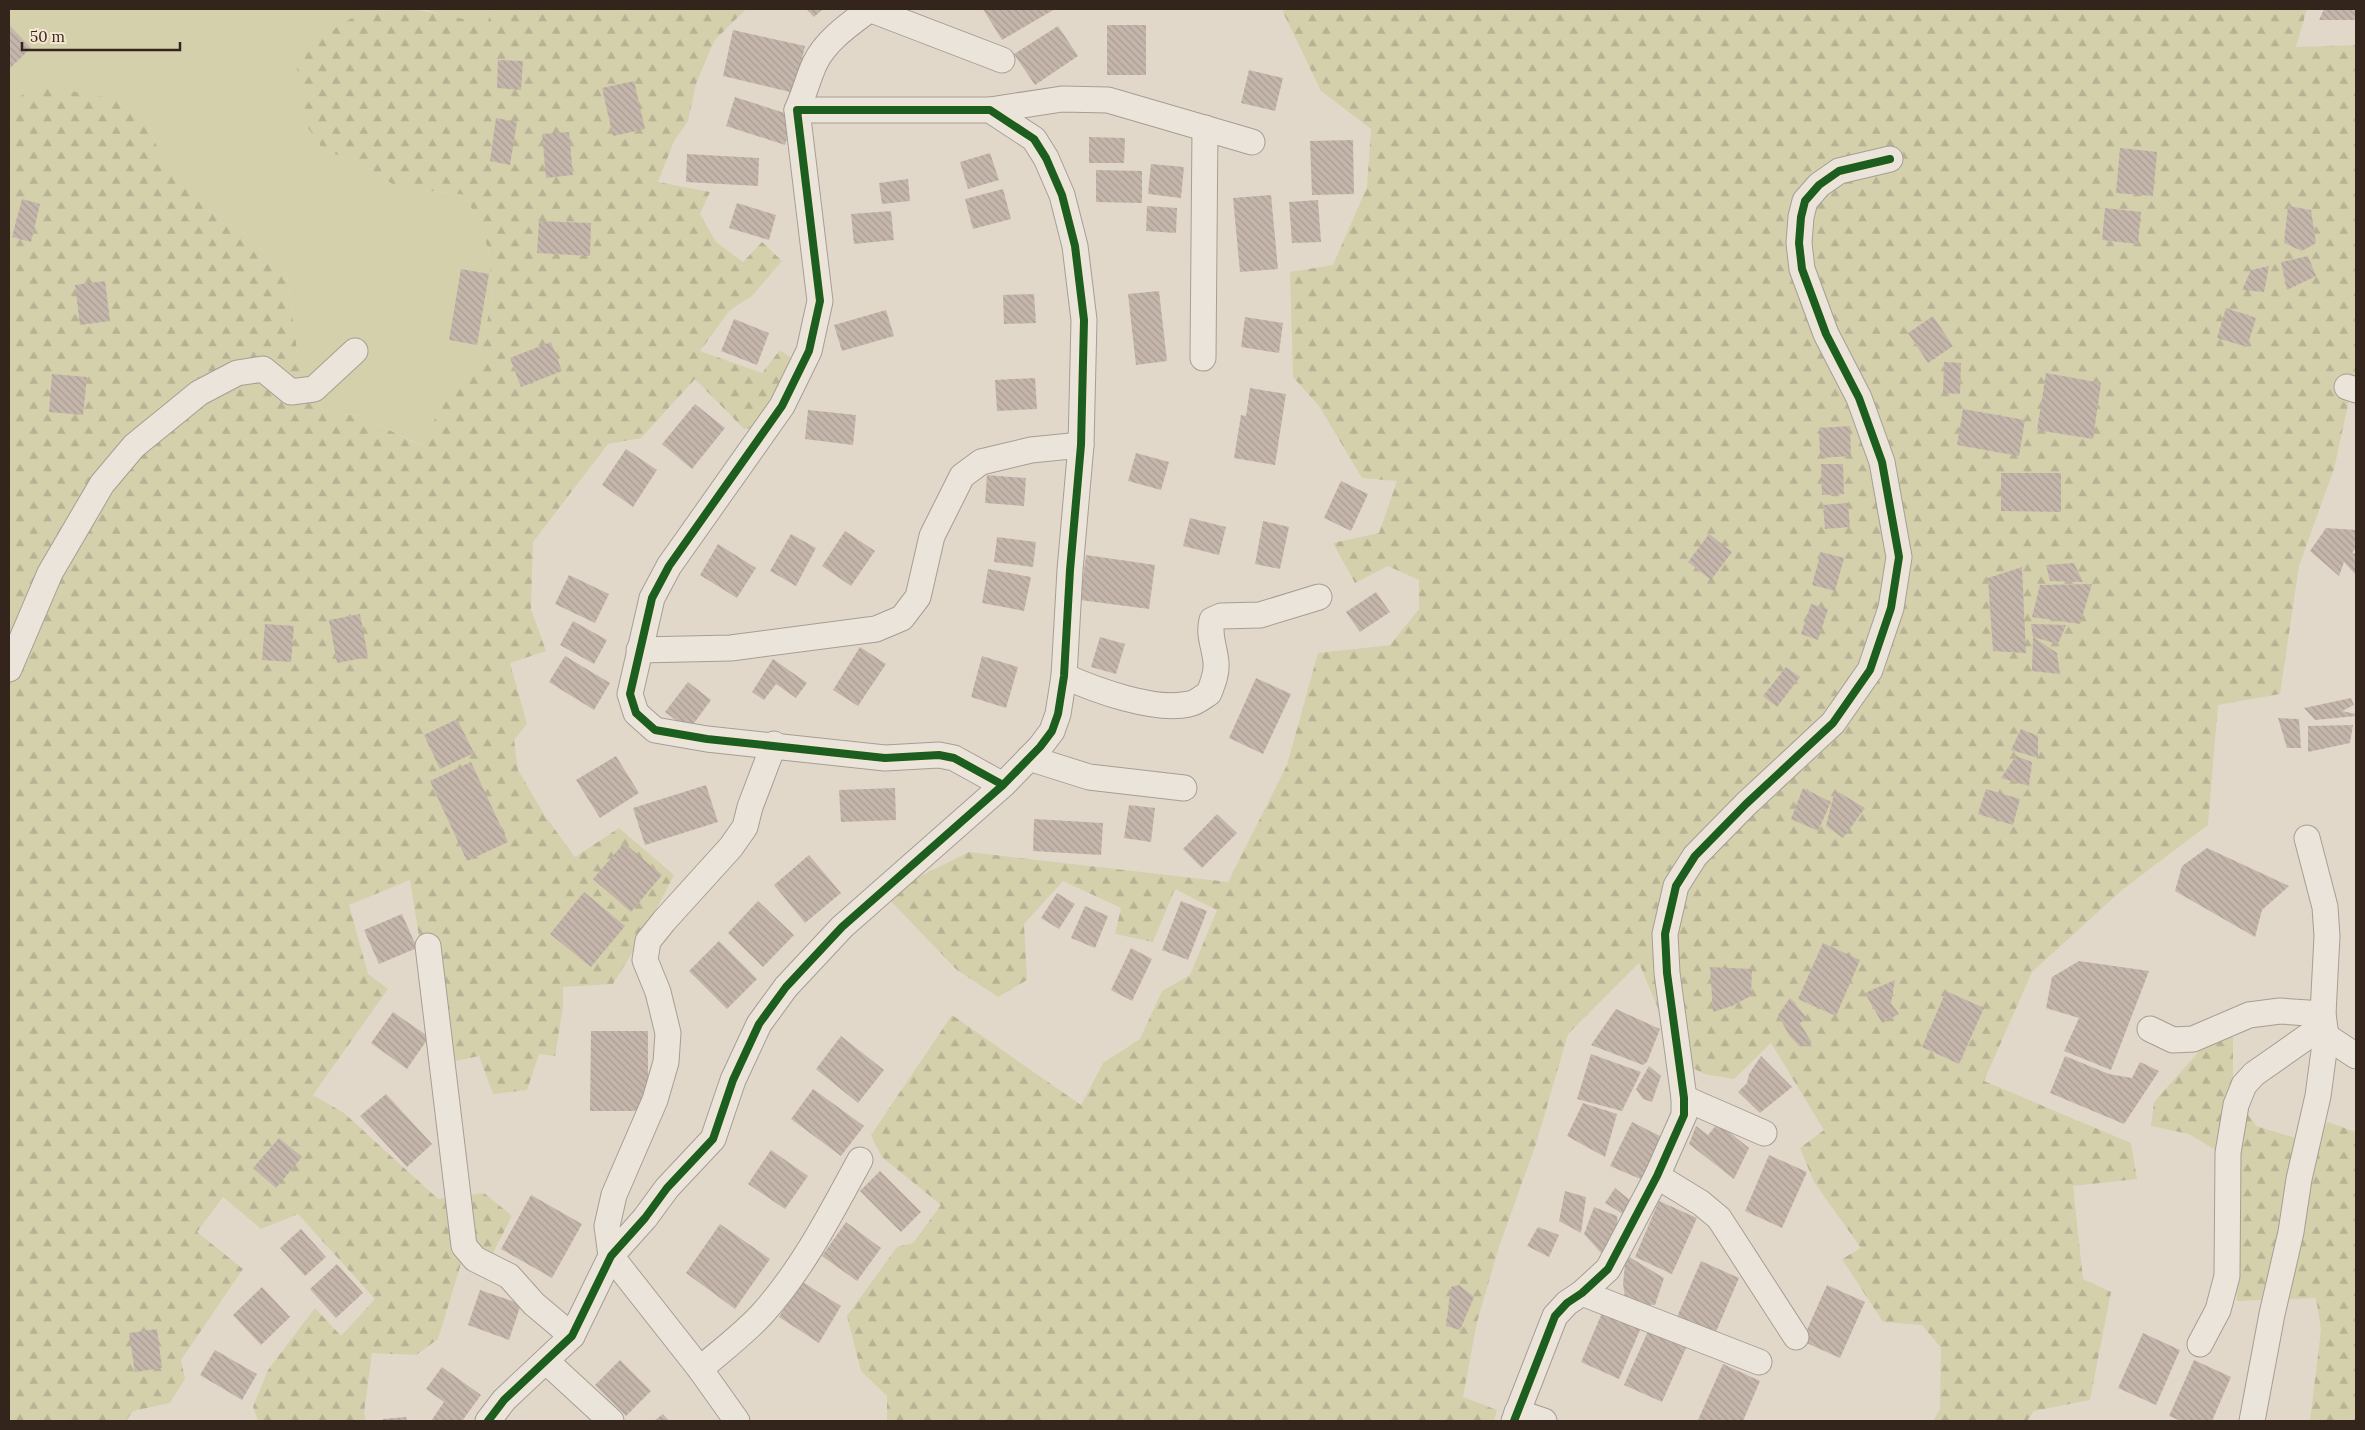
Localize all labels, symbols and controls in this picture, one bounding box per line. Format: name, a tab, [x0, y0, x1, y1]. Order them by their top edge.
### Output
scale bar	[22, 20, 180, 52]
text: 50 m	[30, 27, 65, 46]

